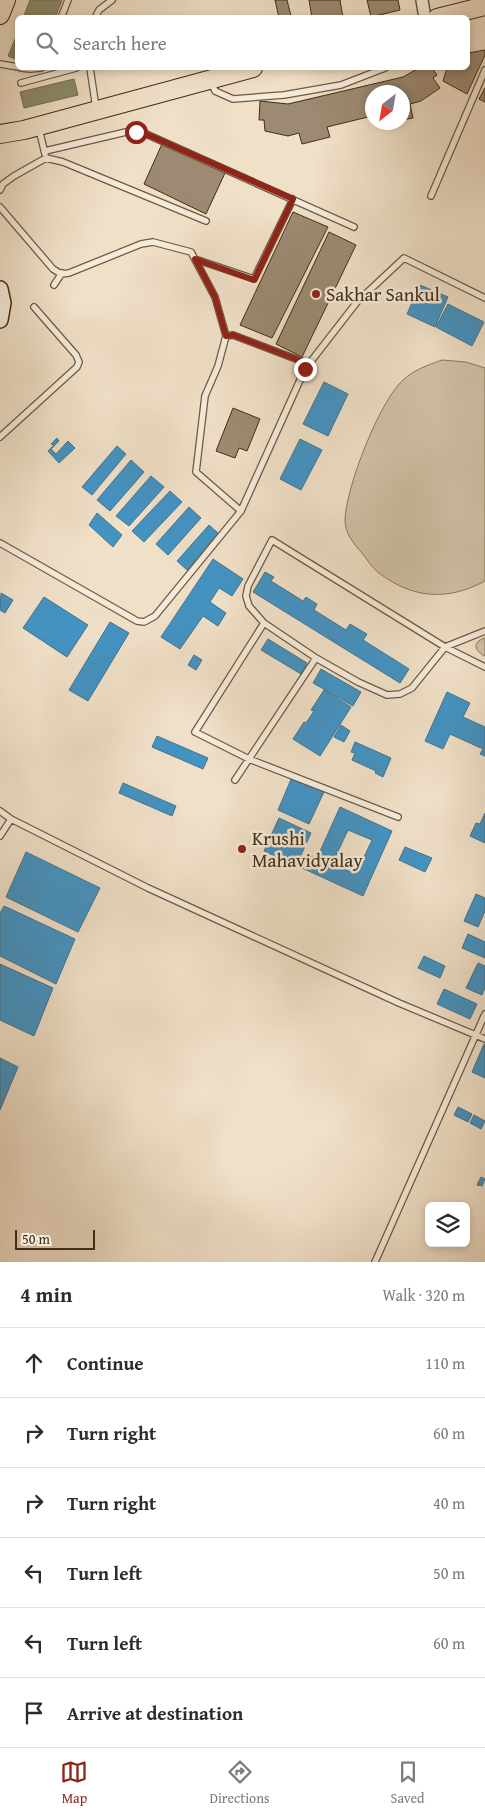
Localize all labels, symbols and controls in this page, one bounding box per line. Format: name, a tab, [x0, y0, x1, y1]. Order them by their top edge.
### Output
search box	[15, 15, 470, 70]
icon: search	[33, 29, 61, 57]
text: Search here	[73, 29, 167, 57]
north arrow	[365, 85, 410, 130]
route start	[125, 121, 148, 144]
place label: Sakhar Sankul	[326, 280, 440, 308]
marker: Sakhar Sankul	[310, 288, 322, 300]
route end	[294, 358, 317, 381]
place label: Krushi Mahavidyalay	[252, 824, 363, 874]
marker: Krushi Mahavidyalay	[236, 843, 248, 855]
map controls	[425, 1202, 470, 1247]
button: layers	[425, 1202, 470, 1247]
scale bar	[15, 1227, 95, 1250]
text: 50 m	[22, 1229, 50, 1249]
text: 4 min	[20, 1279, 72, 1310]
text: Walk · 320 m	[382, 1283, 465, 1307]
icon: ahead	[20, 1349, 48, 1377]
text: Continue	[67, 1349, 144, 1377]
text: 110 m	[425, 1351, 465, 1375]
icon: right	[20, 1419, 48, 1447]
text: Turn right	[67, 1419, 156, 1447]
text: 60 m	[433, 1421, 465, 1445]
icon: right	[20, 1489, 48, 1517]
text: Turn right	[67, 1489, 156, 1517]
text: 40 m	[433, 1491, 465, 1515]
icon: left	[20, 1559, 48, 1587]
text: Turn left	[67, 1559, 142, 1587]
text: 50 m	[433, 1561, 465, 1585]
icon: left	[20, 1629, 48, 1657]
text: Turn left	[67, 1629, 142, 1657]
text: 60 m	[433, 1631, 465, 1655]
icon: arrive	[20, 1699, 48, 1727]
text: Arrive at destination	[67, 1699, 243, 1727]
tab: Map	[60, 1758, 88, 1808]
tab: Directions	[209, 1758, 270, 1808]
tab: Saved	[391, 1758, 425, 1808]

